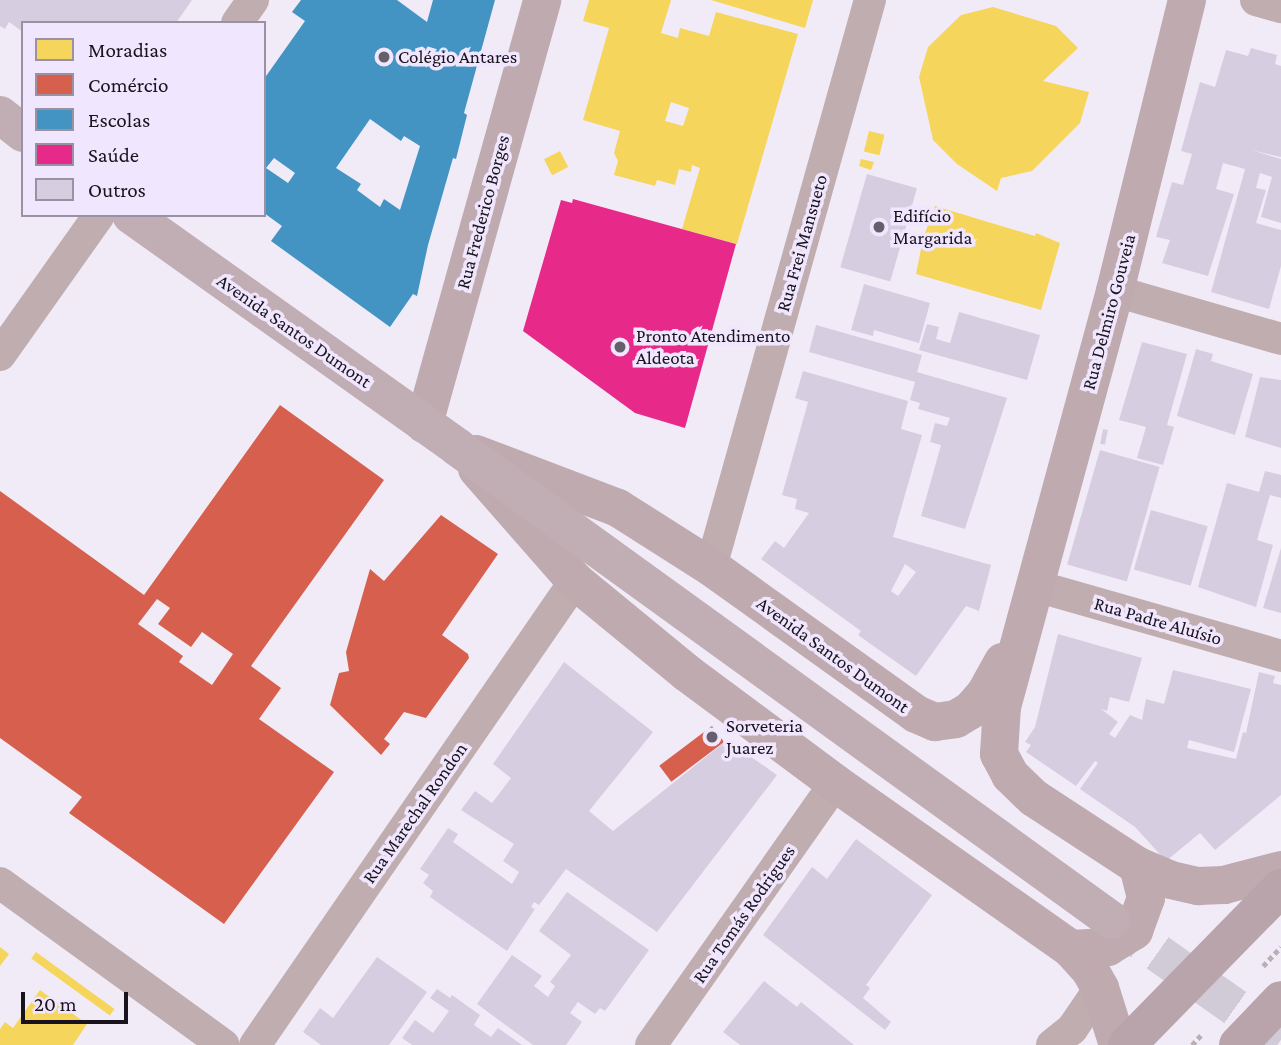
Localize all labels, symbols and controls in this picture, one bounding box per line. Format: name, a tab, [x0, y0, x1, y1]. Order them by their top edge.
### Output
legend	[21, 21, 266, 217]
text: Moradias	[88, 38, 167, 62]
place label: Colégio Antares	[398, 46, 517, 68]
marker: Colégio Antares	[376, 49, 392, 65]
text: Comércio	[88, 73, 168, 97]
text: Escolas	[88, 108, 150, 132]
street label: Rua Frederico Borges	[451, 132, 515, 292]
text: Saúde	[88, 143, 139, 167]
street label: Rua Frei Mansueto	[772, 172, 832, 314]
text: Outros	[88, 178, 146, 202]
place label: Edifício Margarida	[893, 205, 972, 249]
marker: Edifício Margarida	[871, 219, 887, 235]
street label: Rua Delmiro Gouveia	[1077, 232, 1141, 392]
street label: Avenida Santos Dumont	[212, 269, 376, 393]
place label: Pronto Atendimento Aldeota	[636, 325, 790, 369]
marker: Pronto Atendimento Aldeota	[610, 337, 630, 357]
street label: Avenida Santos Dumont	[752, 592, 914, 718]
street label: Rua Padre Aluísio	[1092, 592, 1224, 650]
place label: Sorveteria Juarez	[726, 715, 803, 759]
marker: Sorveteria Juarez	[704, 729, 720, 745]
street label: Rua Marechal Rondon	[358, 738, 472, 888]
street label: Rua Tomás Rodrigues	[688, 841, 800, 987]
scale bar	[24, 978, 131, 1022]
text: 20 m	[34, 992, 77, 1016]

